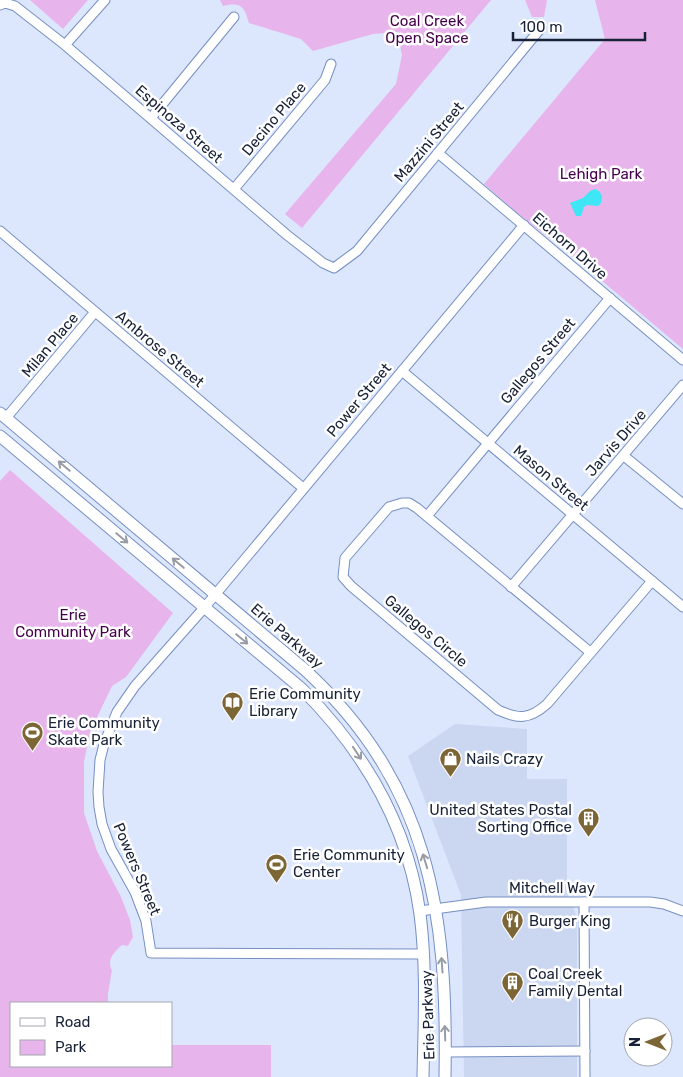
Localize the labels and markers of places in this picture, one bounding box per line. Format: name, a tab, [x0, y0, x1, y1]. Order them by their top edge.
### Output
place label: Erie Community Library	[249, 685, 361, 720]
library icon: Erie Community Library	[221, 691, 245, 722]
place label: Erie Community Skate Park	[48, 714, 160, 749]
sports icon: Erie Community Skate Park	[20, 720, 44, 751]
shop icon: Nails Crazy	[438, 747, 462, 778]
place label: Nails Crazy	[466, 750, 543, 768]
place label: United States Postal Sorting Office	[429, 801, 572, 836]
building icon: United States Postal Sorting Office	[576, 807, 600, 838]
place label: Erie Community Center	[293, 846, 405, 881]
sports icon: Erie Community Center	[265, 852, 289, 883]
restaurant icon: Burger King	[501, 909, 525, 940]
place label: Burger King	[529, 912, 611, 930]
place label: Coal Creek Family Dental	[528, 965, 622, 1000]
building icon: Coal Creek Family Dental	[500, 971, 524, 1002]

